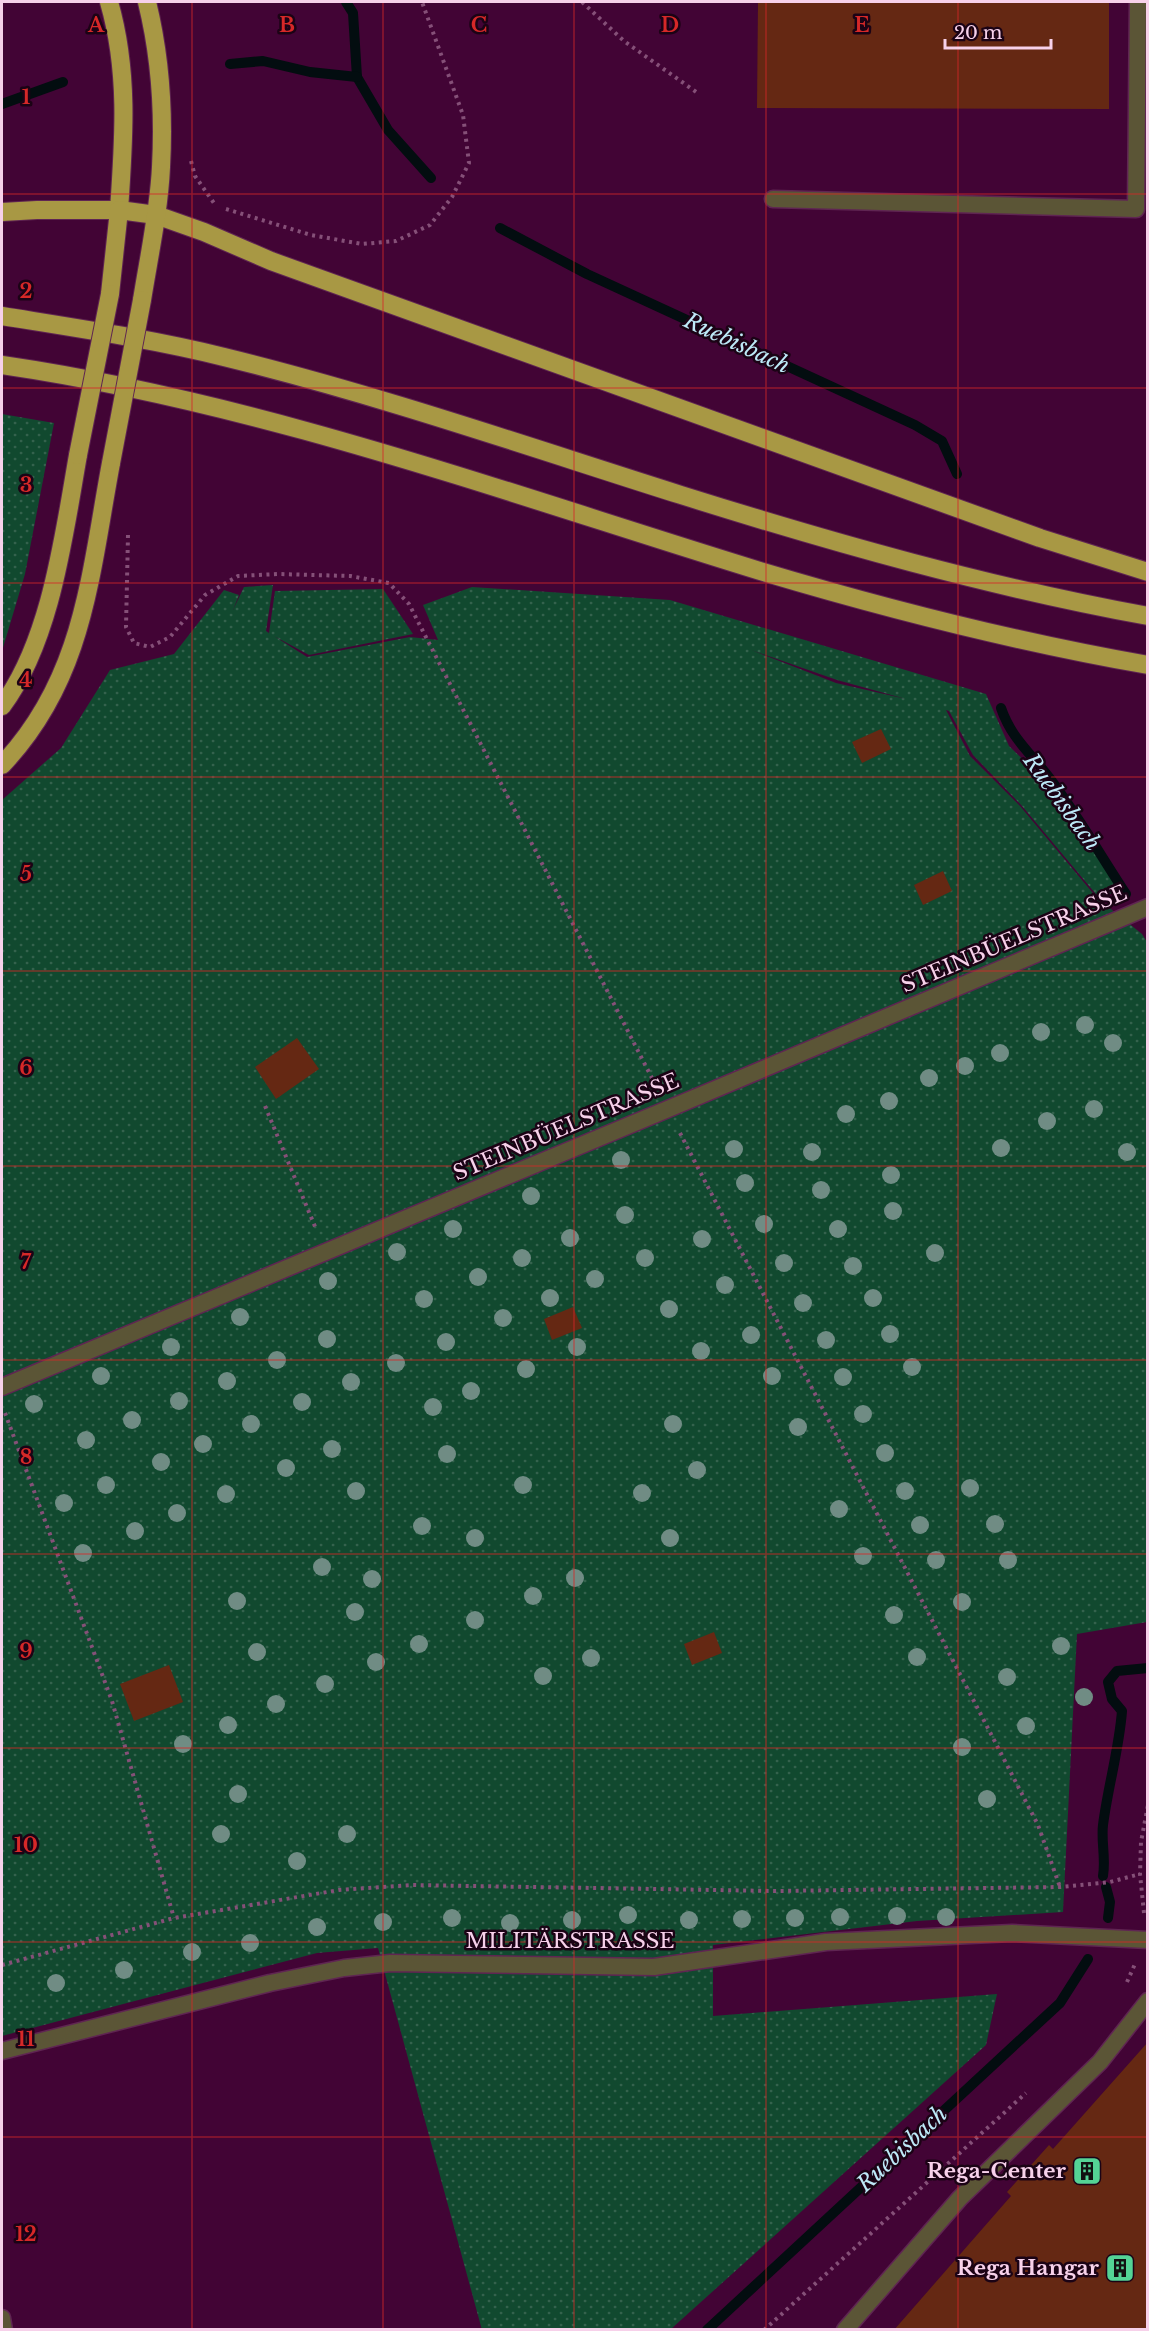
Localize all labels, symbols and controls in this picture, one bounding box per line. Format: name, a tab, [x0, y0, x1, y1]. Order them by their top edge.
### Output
scale bar	[945, 12, 1052, 50]
text: A	[87, 13, 105, 37]
text: B	[279, 13, 295, 37]
text: C	[471, 13, 487, 37]
text: D	[661, 13, 679, 37]
text: E	[854, 13, 870, 37]
text: 20 m	[954, 22, 1002, 44]
text: 1	[22, 85, 31, 109]
text: 2	[19, 279, 33, 303]
water label: Ruebisbach	[679, 306, 794, 379]
text: 3	[20, 473, 32, 497]
text: 4	[19, 668, 33, 692]
water label: Ruebisbach	[1017, 747, 1106, 856]
text: 5	[20, 862, 32, 886]
street label: STEINBÜELSTRASSE	[897, 880, 1131, 998]
text: 6	[19, 1056, 33, 1080]
street label: STEINBÜELSTRASSE	[449, 1068, 683, 1186]
text: 7	[21, 1250, 32, 1274]
text: 8	[20, 1445, 32, 1469]
text: 9	[19, 1639, 33, 1663]
text: 10	[14, 1833, 38, 1857]
street label: MILITÄRSTRASSE	[465, 1928, 675, 1954]
text: 11	[17, 2027, 35, 2051]
water label: Ruebisbach	[850, 2100, 953, 2198]
building icon: Rega-Center	[1071, 2155, 1103, 2187]
place label: Rega-Center	[927, 2158, 1067, 2184]
text: 12	[15, 2222, 37, 2246]
building icon: Rega Hangar	[1104, 2252, 1136, 2284]
place label: Rega Hangar	[957, 2255, 1100, 2281]

